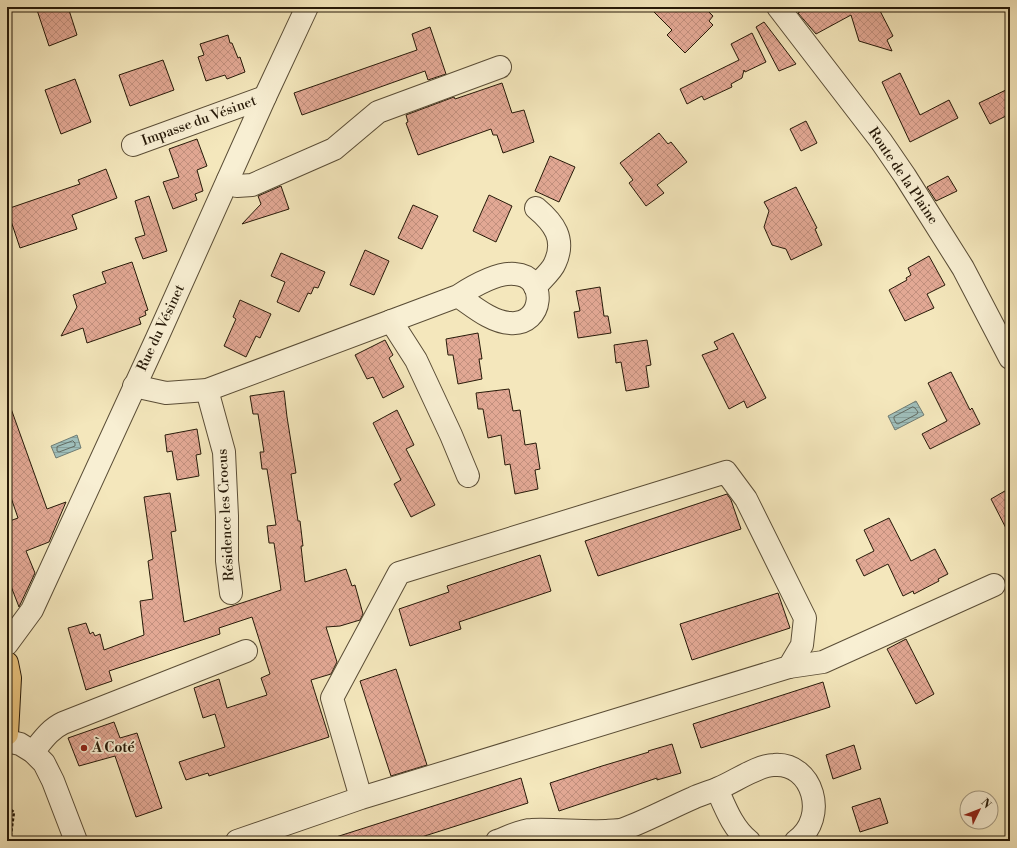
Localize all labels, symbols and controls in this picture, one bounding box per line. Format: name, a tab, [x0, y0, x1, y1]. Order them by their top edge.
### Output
street label: Impasse du Vésinet	[139, 92, 259, 150]
street label: Route de la Plaine	[864, 124, 942, 228]
street label: Rue du Vésinet	[133, 282, 189, 374]
street label: Résidence les Crocus	[214, 448, 238, 582]
place label: À Coté	[91, 737, 135, 757]
marker: À Coté	[79, 743, 89, 753]
north arrow	[959, 790, 999, 830]
text: N	[977, 796, 994, 812]

